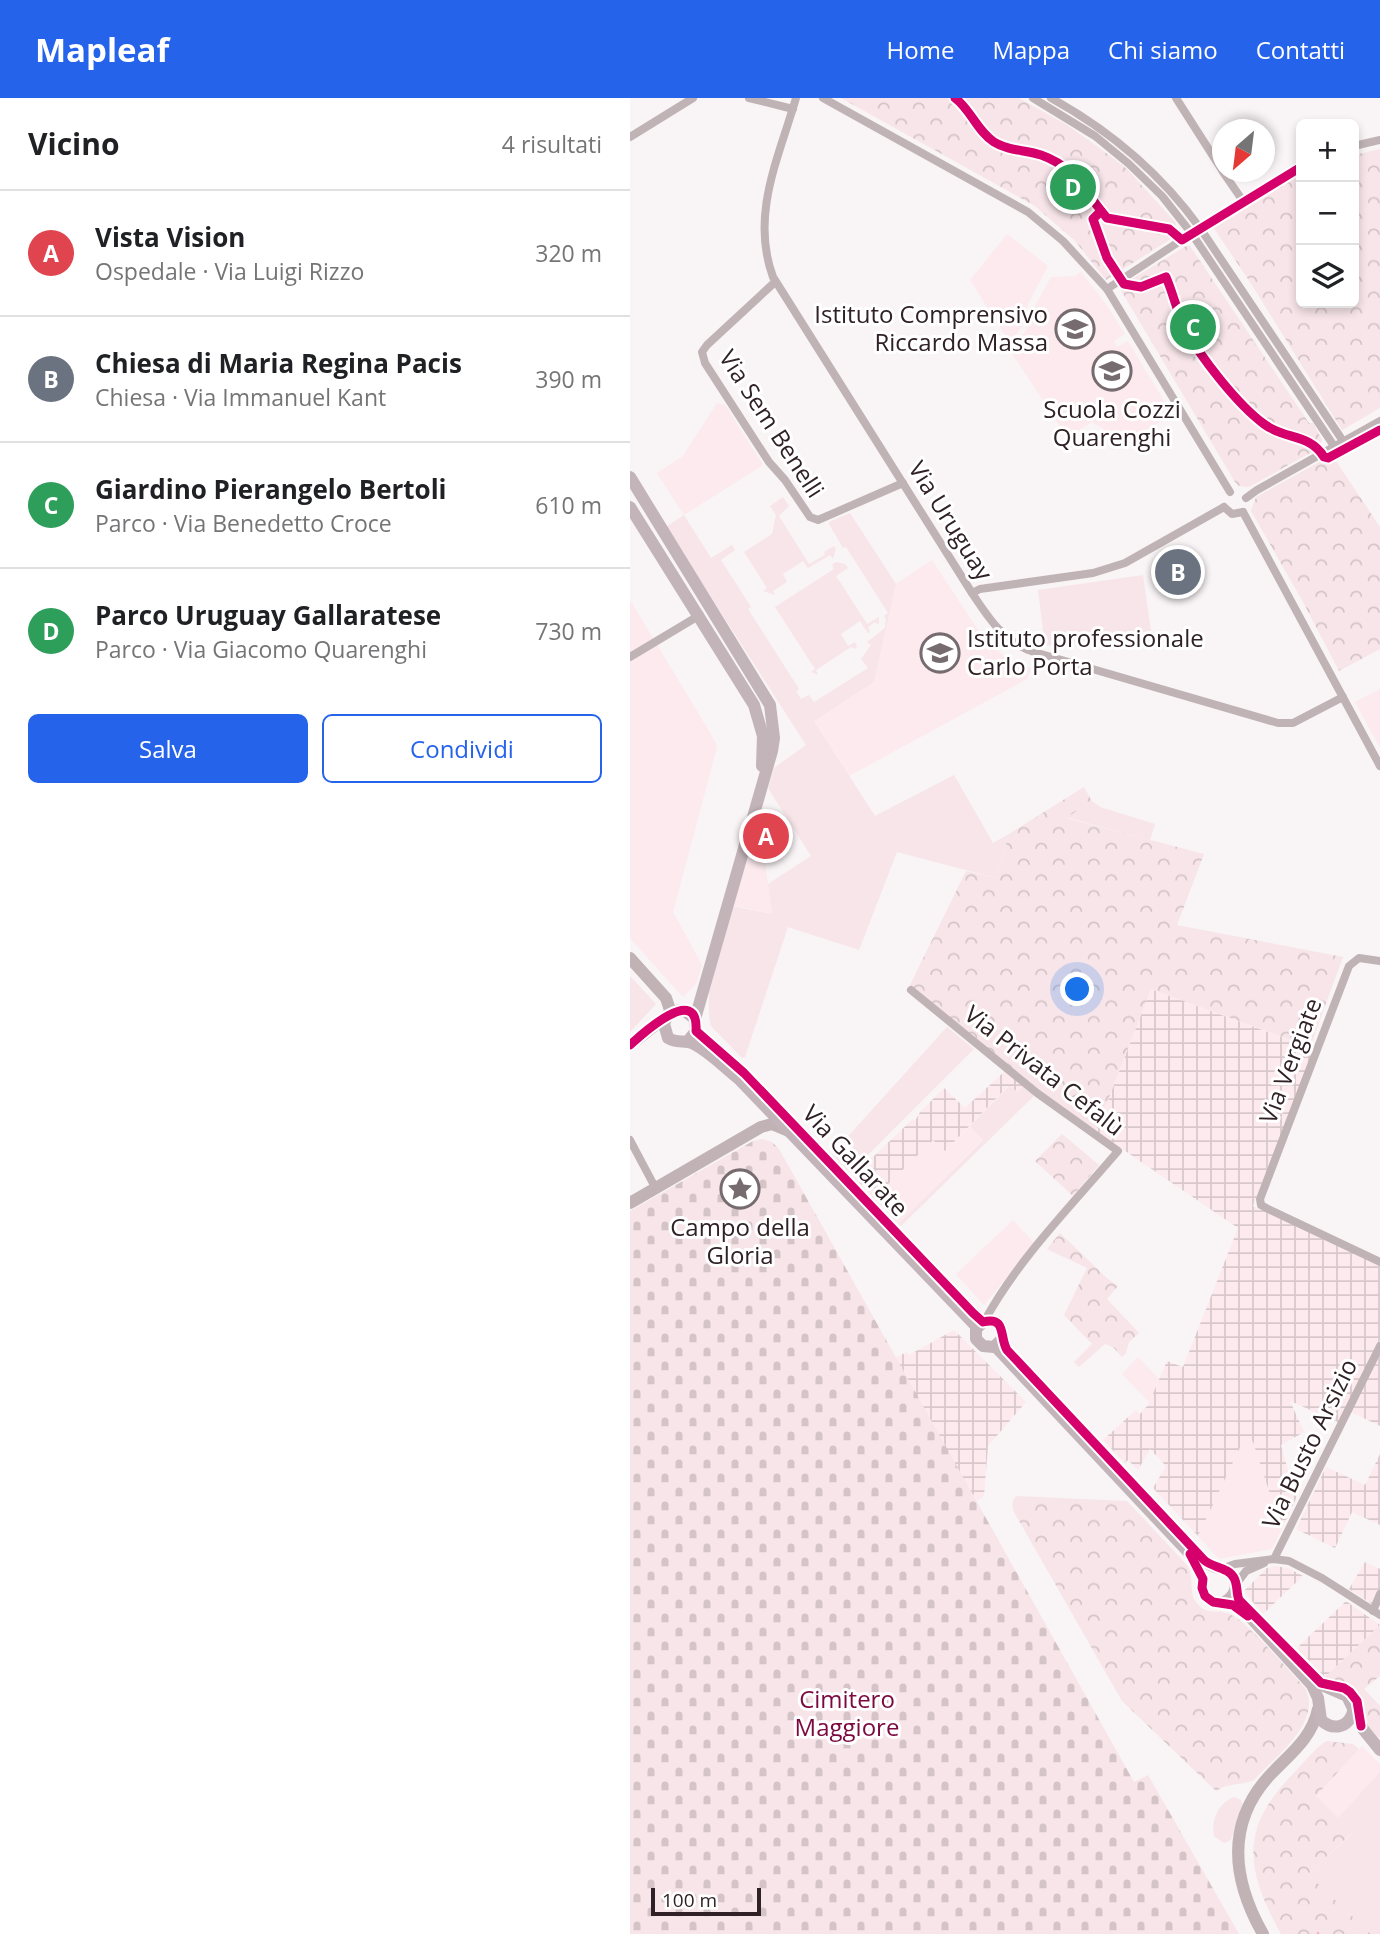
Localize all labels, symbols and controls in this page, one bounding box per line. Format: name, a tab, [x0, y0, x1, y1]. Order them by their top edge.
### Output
text: Mapleaf	[35, 27, 169, 72]
text: Home	[887, 33, 954, 66]
text: Mappa	[992, 33, 1070, 66]
text: Chi siamo	[1108, 33, 1218, 66]
text: Contatti	[1256, 33, 1345, 66]
north arrow	[1212, 119, 1275, 182]
map controls	[1296, 119, 1359, 308]
button: +	[1296, 119, 1359, 182]
text: Vicino	[28, 123, 120, 164]
text: 4 risultati	[502, 128, 602, 160]
pin: D	[1050, 161, 1096, 213]
button: −	[1296, 182, 1359, 245]
text: Vista Vision	[95, 219, 245, 255]
text: A	[43, 237, 59, 269]
text: 320 m	[535, 237, 602, 269]
button: layers	[1296, 245, 1359, 308]
text: Ospedale · Via Luigi Rizzo	[95, 255, 364, 287]
place label: Istituto Comprensivo Riccardo Massa	[814, 297, 1048, 358]
pin: C	[1170, 301, 1216, 353]
school or university icon: Istituto Comprensivo Riccardo Massa	[1054, 308, 1096, 350]
street label: Via Sem Benelli	[712, 343, 832, 504]
text: Chiesa di Maria Regina Pacis	[95, 345, 462, 381]
school or university icon: Scuola Cozzi Quarenghi	[1091, 350, 1133, 392]
text: B	[43, 363, 59, 395]
text: 390 m	[535, 363, 602, 395]
text: Chiesa · Via Immanuel Kant	[95, 381, 386, 413]
place label: Scuola Cozzi Quarenghi	[1043, 392, 1181, 453]
street label: Via Uruguay	[901, 454, 1002, 587]
text: Giardino Pierangelo Bertoli	[95, 471, 447, 507]
text: C	[44, 489, 58, 521]
text: 610 m	[535, 489, 602, 521]
text: Parco · Via Benedetto Croce	[95, 507, 392, 539]
pin: B	[1155, 546, 1201, 598]
text: Parco Uruguay Gallaratese	[95, 597, 441, 633]
text: D	[42, 615, 60, 647]
text: 730 m	[535, 615, 602, 647]
place label: Istituto professionale Carlo Porta	[967, 621, 1204, 682]
school or university icon: Istituto professionale Carlo Porta	[919, 632, 961, 674]
text: Parco · Via Giacomo Quarenghi	[95, 633, 427, 665]
button: Salva	[28, 714, 308, 783]
button: Condividi	[322, 714, 602, 783]
pin: A	[743, 810, 789, 862]
your location	[1060, 972, 1094, 1006]
street label: Via Vergiate	[1251, 993, 1329, 1128]
street label: Via Privata Cefalù	[958, 997, 1132, 1143]
street label: Via Gallarate	[796, 1097, 916, 1223]
place icon: Campo della Gloria	[719, 1168, 761, 1210]
place label: Campo della Gloria	[670, 1210, 810, 1271]
street label: Via Busto Arsizio	[1253, 1353, 1364, 1534]
park label: Cimitero Maggiore	[795, 1682, 899, 1743]
scale bar	[651, 1885, 761, 1917]
text: 100 m	[662, 1887, 717, 1913]

